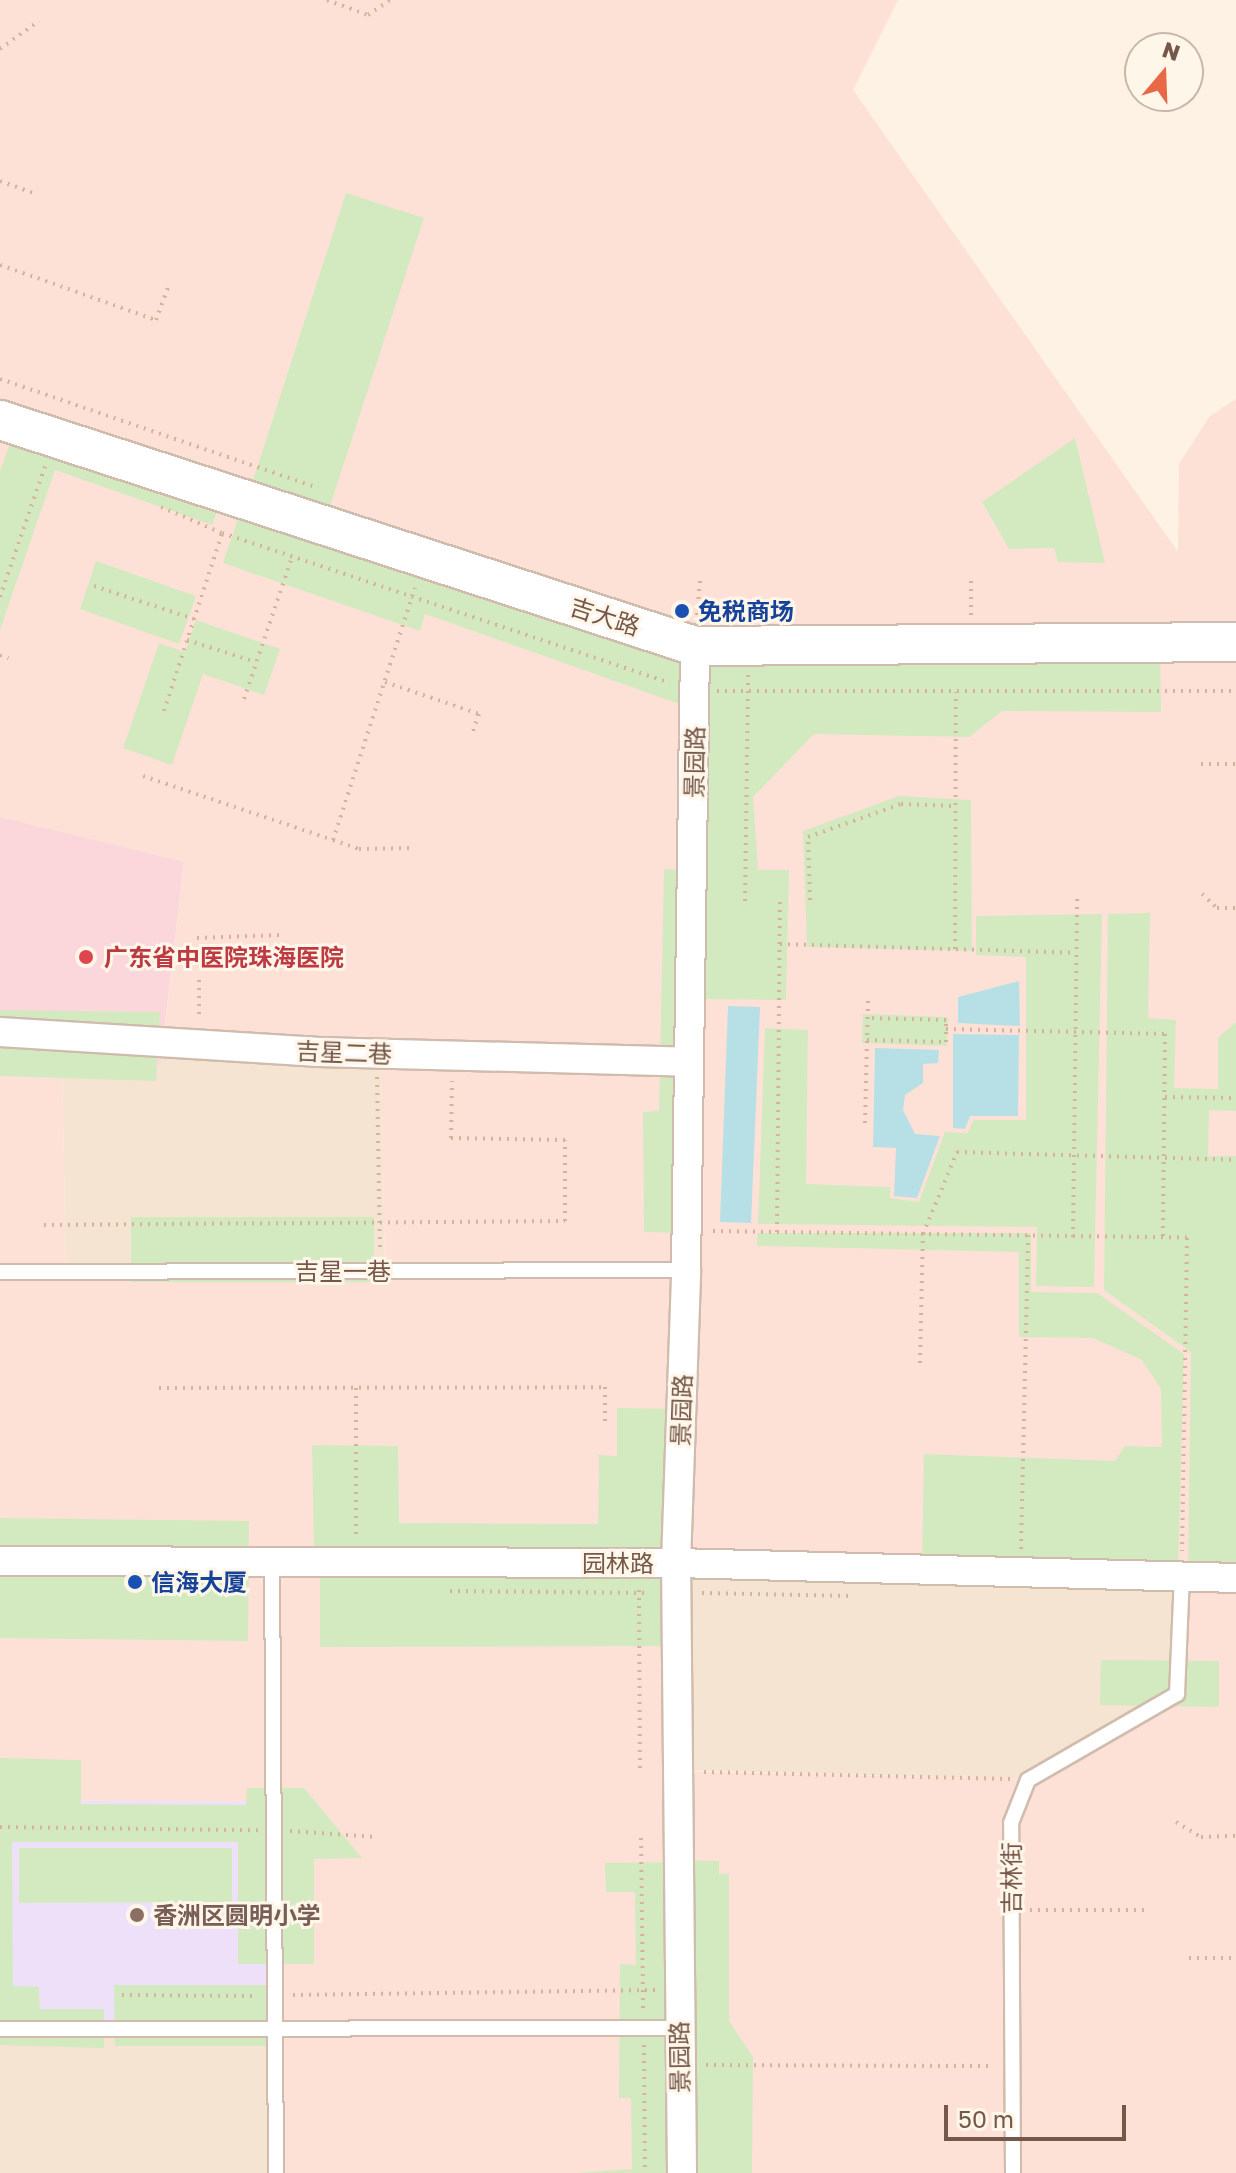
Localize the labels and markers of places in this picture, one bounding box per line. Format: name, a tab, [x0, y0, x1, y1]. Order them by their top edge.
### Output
place label: 免税商场	[698, 597, 794, 625]
marker: 免税商场	[673, 602, 691, 620]
place label: 广东省中医院珠海医院	[104, 943, 344, 971]
marker: 广东省中医院珠海医院	[75, 946, 97, 968]
place label: 信海大厦	[151, 1568, 247, 1596]
marker: 信海大厦	[126, 1573, 144, 1591]
place label: 香洲区圆明小学	[153, 1901, 321, 1929]
marker: 香洲区圆明小学	[128, 1906, 146, 1924]

